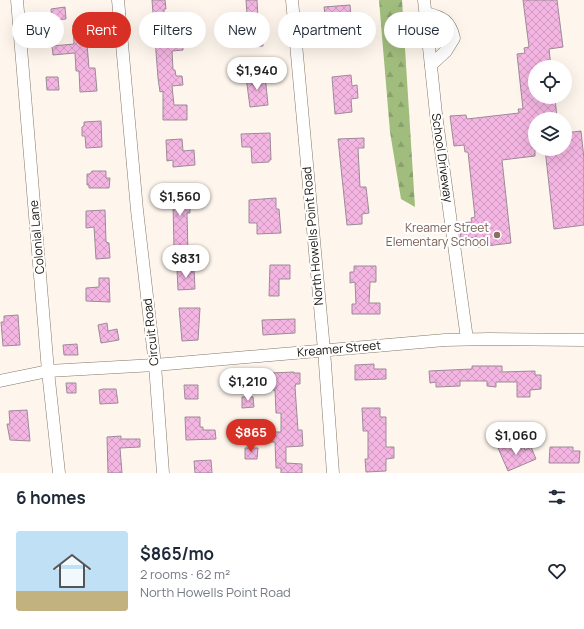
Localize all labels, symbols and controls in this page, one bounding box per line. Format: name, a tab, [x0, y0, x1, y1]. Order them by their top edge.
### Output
chip: Buy	[12, 12, 64, 48]
chip: Rent	[72, 12, 131, 48]
chip: Filters	[139, 12, 206, 48]
chip: New	[214, 12, 270, 48]
chip: Apartment	[278, 12, 376, 48]
chip: House	[384, 12, 454, 48]
pin: $1,940	[224, 57, 290, 91]
map controls	[528, 60, 572, 156]
button: locate	[528, 60, 572, 104]
text: $1,940	[236, 61, 278, 79]
street label: School Driveway	[428, 112, 457, 204]
button: layers	[528, 112, 572, 156]
street label: North Howells Point Road	[298, 166, 327, 306]
pin: $1,560	[147, 183, 213, 217]
text: $1,560	[159, 187, 201, 205]
street label: Colonial Lane	[25, 199, 48, 275]
place label: Kreamer Street Elementary School	[386, 219, 489, 250]
marker: Kreamer Street Elementary School	[492, 230, 502, 240]
pin: $831	[162, 245, 210, 279]
text: $831	[171, 249, 201, 267]
street label: Circuit Road	[139, 297, 163, 367]
street label: Kreamer Street	[296, 336, 382, 361]
pin: $1,210	[215, 368, 281, 402]
text: $1,210	[228, 372, 268, 390]
pin: $865	[227, 419, 275, 453]
pin: $1,060	[483, 422, 549, 456]
text: $865	[235, 423, 267, 441]
text: $1,060	[495, 426, 537, 444]
text: 6 homes	[16, 486, 86, 509]
icon: filters	[546, 486, 568, 508]
text: $865/mo	[140, 542, 214, 565]
icon: home	[48, 547, 96, 595]
icon: heart	[546, 560, 568, 582]
text: 2 rooms · 62 m²	[140, 565, 230, 583]
text: North Howells Point Road	[140, 583, 291, 601]

